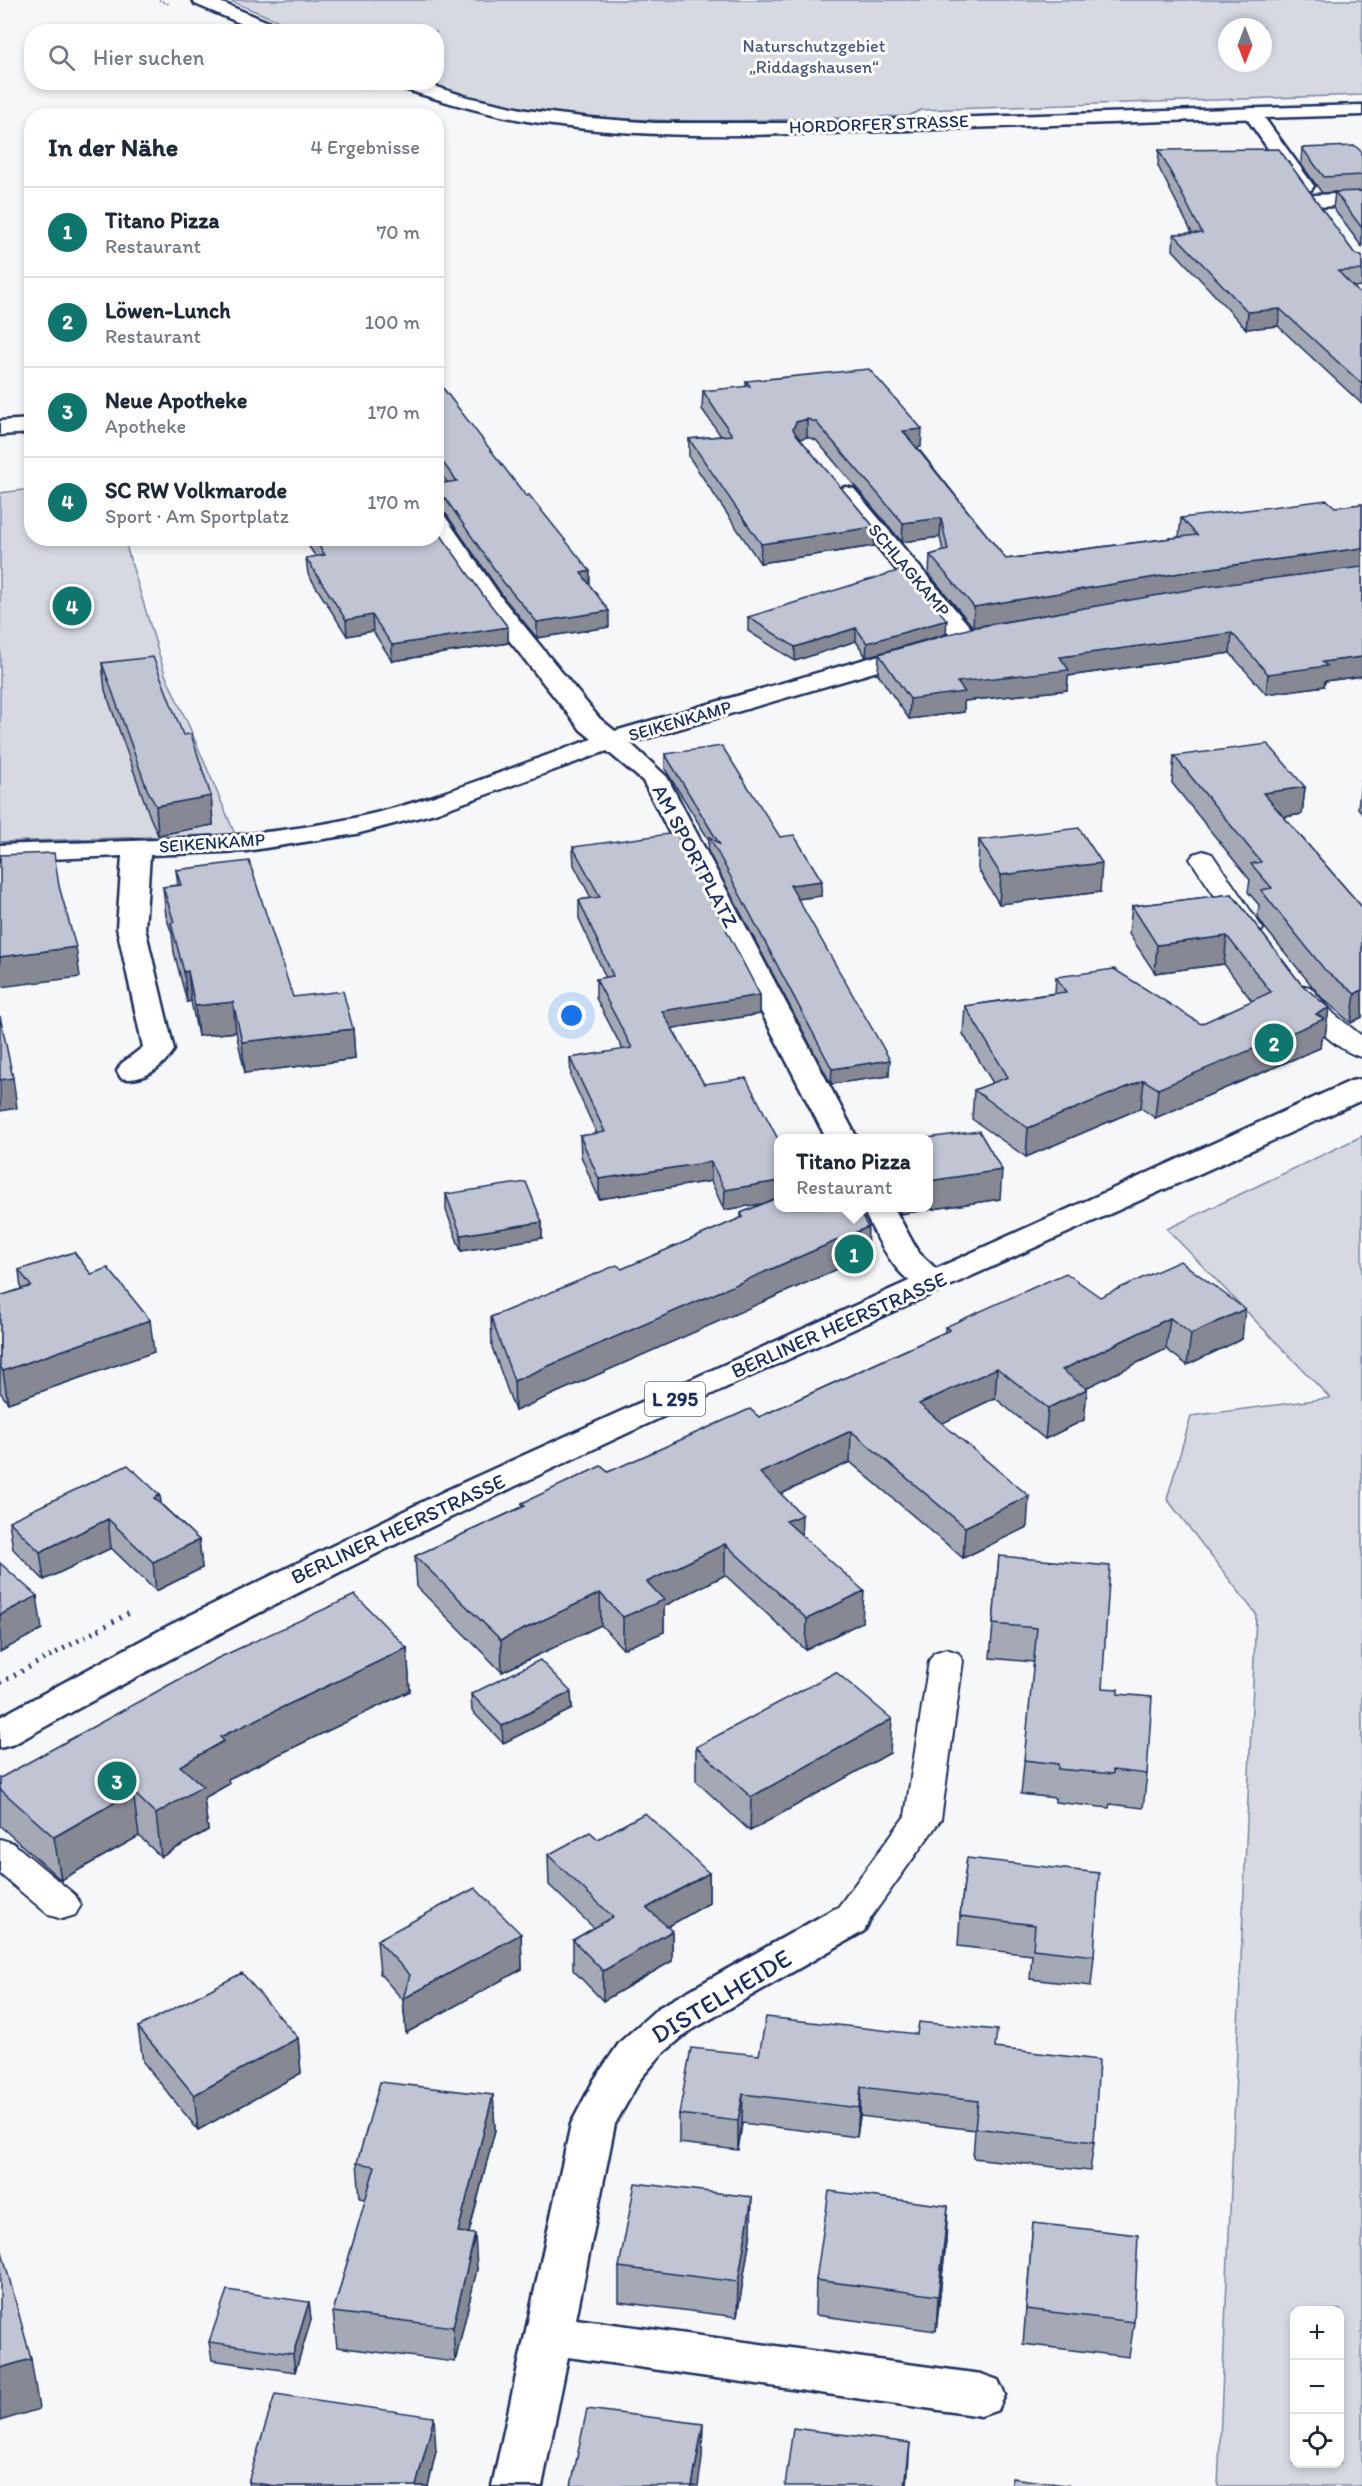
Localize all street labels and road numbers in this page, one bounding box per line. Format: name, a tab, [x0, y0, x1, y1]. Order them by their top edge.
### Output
street label: HORDORFER STRASSE	[789, 110, 969, 138]
street label: SCHLAGKAMP	[864, 519, 954, 621]
street label: SEIKENKAMP	[626, 696, 735, 746]
street label: AM SPORTPLATZ	[647, 780, 744, 932]
street label: SEIKENKAMP	[158, 828, 266, 858]
street label: BERLINER HEERSTRASSE	[727, 1266, 950, 1383]
road number: L 295	[645, 1382, 705, 1416]
street label: BERLINER HEERSTRASSE	[287, 1468, 509, 1589]
street label: DISTELHEIDE	[645, 1942, 797, 2050]

